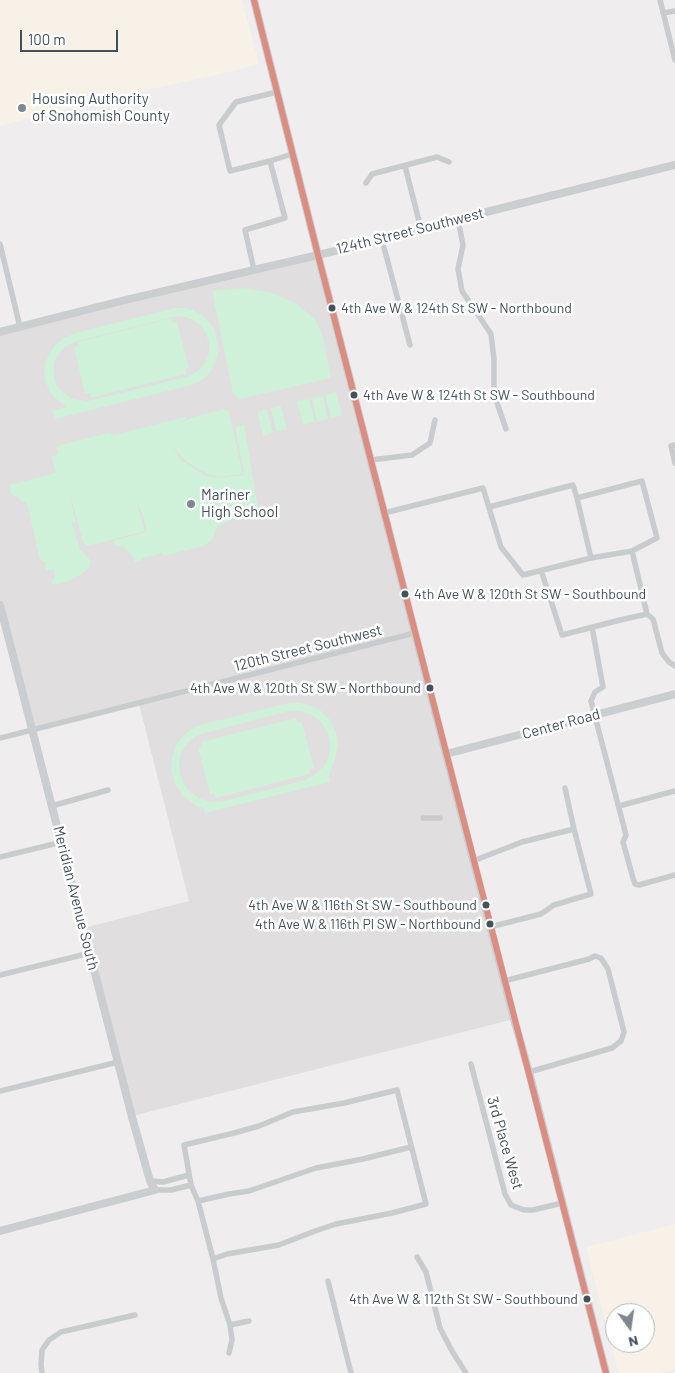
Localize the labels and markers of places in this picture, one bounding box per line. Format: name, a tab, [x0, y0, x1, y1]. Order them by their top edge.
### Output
place label: Housing Authority of Snohomish County	[32, 90, 170, 125]
marker: Housing Authority of Snohomish County	[16, 102, 28, 114]
place label: 4th Ave W & 124th St SW - Northbound	[341, 300, 572, 316]
marker: 4th Ave W & 124th St SW - Northbound	[327, 303, 337, 313]
place label: 4th Ave W & 124th St SW - Southbound	[363, 387, 595, 403]
marker: 4th Ave W & 124th St SW - Southbound	[349, 390, 359, 400]
place label: Mariner High School	[201, 486, 278, 521]
marker: Mariner High School	[185, 498, 197, 510]
place label: 4th Ave W & 120th St SW - Southbound	[414, 586, 646, 602]
marker: 4th Ave W & 120th St SW - Southbound	[400, 589, 410, 599]
place label: 4th Ave W & 120th St SW - Northbound	[190, 680, 421, 696]
marker: 4th Ave W & 120th St SW - Northbound	[425, 683, 435, 693]
place label: 4th Ave W & 116th St SW - Southbound	[248, 897, 477, 913]
marker: 4th Ave W & 116th St SW - Southbound	[481, 900, 491, 910]
place label: 4th Ave W & 116th Pl SW - Northbound	[255, 916, 481, 932]
marker: 4th Ave W & 116th Pl SW - Northbound	[485, 919, 495, 929]
place label: 4th Ave W & 112th St SW - Southbound	[349, 1291, 578, 1307]
marker: 4th Ave W & 112th St SW - Southbound	[582, 1294, 592, 1304]

